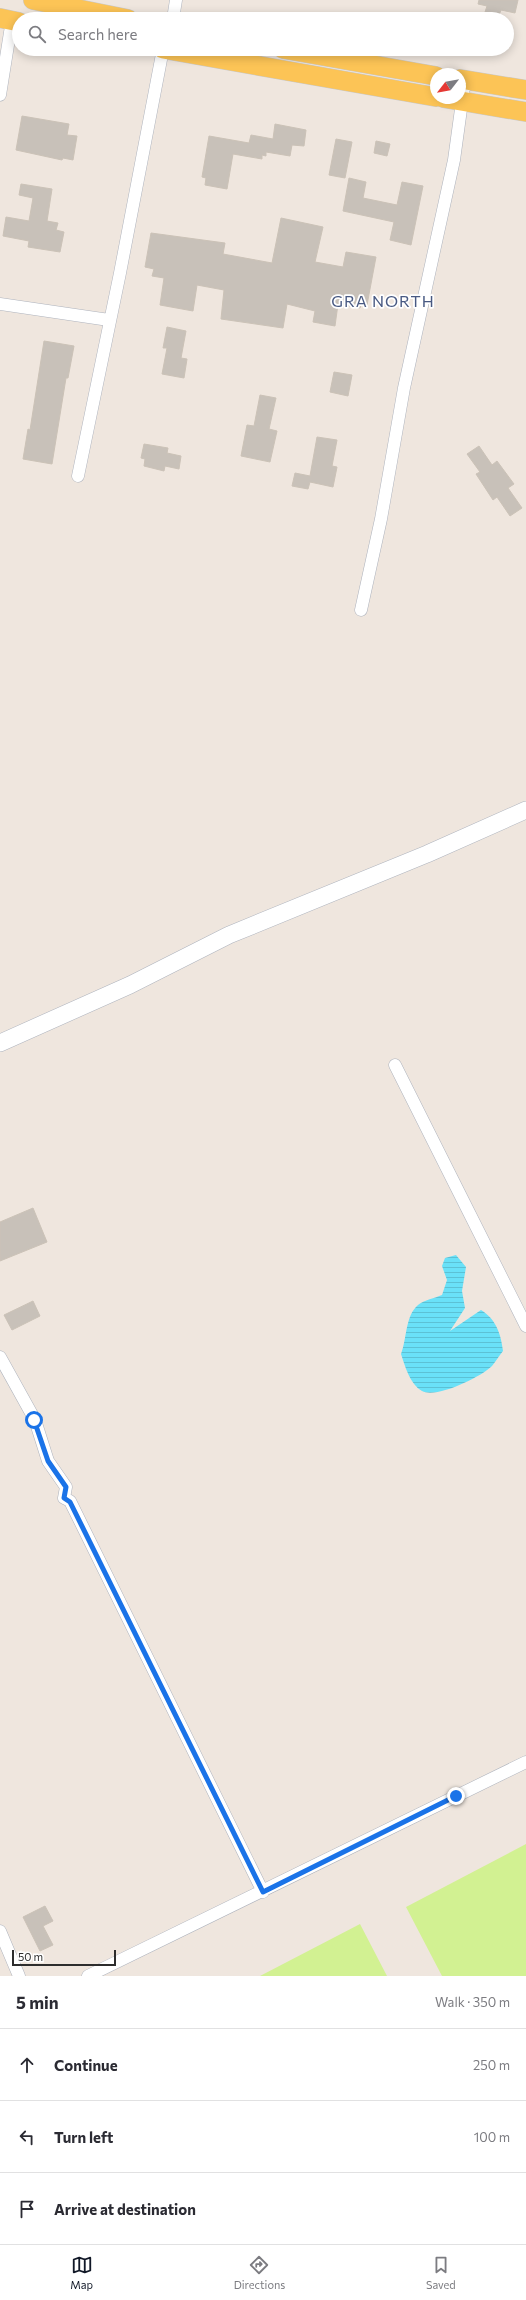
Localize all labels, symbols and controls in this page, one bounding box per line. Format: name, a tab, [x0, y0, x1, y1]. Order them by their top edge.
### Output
search box	[12, 12, 514, 56]
icon: search	[26, 23, 48, 45]
text: Search here	[58, 25, 137, 43]
north arrow	[430, 68, 466, 104]
district label: GRA NORTH	[331, 291, 435, 310]
route start	[25, 1411, 43, 1429]
route end	[447, 1787, 465, 1805]
scale bar	[12, 1948, 116, 1967]
text: 50 m	[18, 1950, 43, 1963]
text: 5 min	[16, 1992, 59, 2013]
text: Walk · 350 m	[435, 1994, 510, 2010]
icon: ahead	[16, 2054, 38, 2076]
text: Continue	[54, 2056, 118, 2074]
text: 250 m	[473, 2057, 510, 2073]
icon: left	[16, 2126, 38, 2148]
text: Turn left	[54, 2128, 113, 2146]
text: 100 m	[474, 2129, 510, 2145]
icon: arrive	[16, 2198, 38, 2220]
text: Arrive at destination	[54, 2200, 196, 2218]
tab: Map	[70, 2254, 93, 2291]
tab: Directions	[234, 2254, 285, 2291]
tab: Saved	[426, 2254, 456, 2291]

